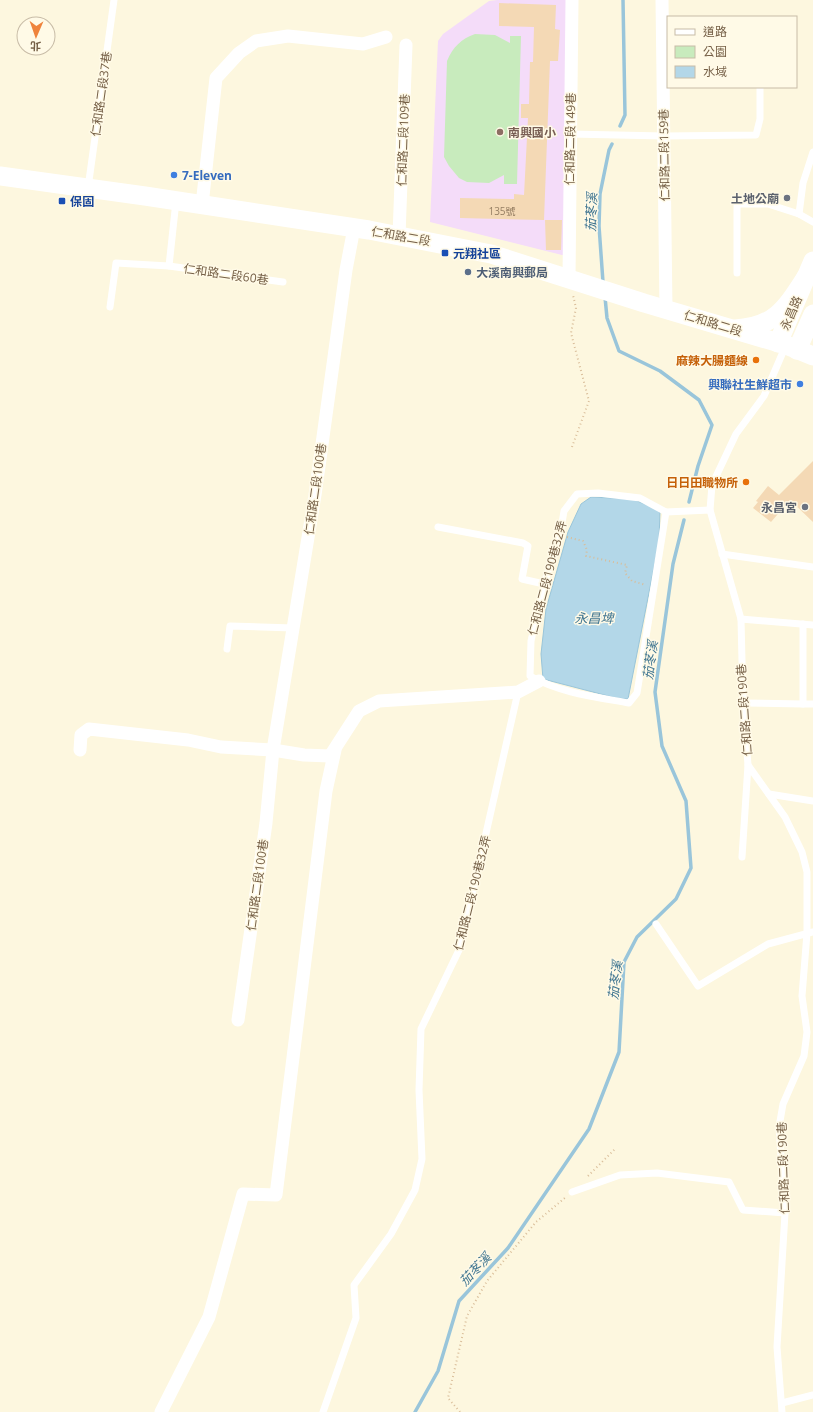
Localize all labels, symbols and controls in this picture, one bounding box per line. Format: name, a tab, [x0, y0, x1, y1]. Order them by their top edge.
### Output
north arrow	[16, 16, 56, 56]
legend	[667, 16, 797, 88]
text: 道路	[703, 23, 727, 40]
text: 北	[30, 39, 41, 54]
text: 公園	[703, 43, 727, 60]
street label: 仁和路二段37巷	[87, 50, 115, 138]
text: 水域	[703, 63, 727, 80]
street label: 仁和路二段109巷	[393, 93, 413, 187]
street label: 仁和路二段149巷	[561, 93, 579, 185]
street label: 仁和路二段159巷	[655, 109, 673, 201]
place label: 南興國小	[508, 124, 556, 141]
marker: 南興國小	[495, 127, 505, 137]
place label: 7-Eleven	[182, 167, 232, 184]
marker: 7-Eleven	[169, 170, 179, 180]
water label: 茄苳溪	[581, 190, 601, 232]
place label: 土地公廟	[731, 190, 779, 207]
place label: 保固	[70, 193, 94, 210]
marker: 土地公廟	[782, 193, 792, 203]
marker: 保固	[57, 196, 67, 206]
house number: 135號	[488, 204, 516, 218]
street label: 仁和路二段	[370, 222, 432, 250]
place label: 元翔社區	[453, 245, 501, 262]
marker: 元翔社區	[440, 248, 450, 258]
street label: 仁和路二段60巷	[182, 260, 270, 288]
place label: 大溪南興郵局	[476, 264, 548, 281]
marker: 大溪南興郵局	[463, 267, 473, 277]
street label: 永昌路	[776, 293, 806, 333]
street label: 仁和路二段	[682, 306, 744, 340]
place label: 麻辣大腸麵線	[676, 352, 748, 369]
marker: 麻辣大腸麵線	[751, 355, 761, 365]
place label: 興聯社生鮮超市	[708, 376, 792, 393]
marker: 興聯社生鮮超市	[795, 379, 805, 389]
street label: 仁和路二段100巷	[300, 442, 330, 536]
place label: 日日田職物所	[666, 474, 738, 491]
marker: 日日田職物所	[741, 477, 751, 487]
place label: 永昌宮	[761, 499, 797, 516]
marker: 永昌宮	[800, 502, 810, 512]
street label: 仁和路二段190巷32弄	[523, 519, 571, 637]
water label: 永昌埤	[574, 609, 615, 627]
water label: 茄苳溪	[638, 637, 662, 681]
street label: 仁和路二段190巷	[732, 663, 756, 757]
street label: 仁和路二段190巷32弄	[449, 834, 495, 952]
street label: 仁和路二段100巷	[242, 838, 272, 932]
water label: 茄苳溪	[604, 958, 627, 1000]
street label: 仁和路二段190巷	[773, 1121, 793, 1215]
water label: 茄苳溪	[455, 1247, 496, 1289]

